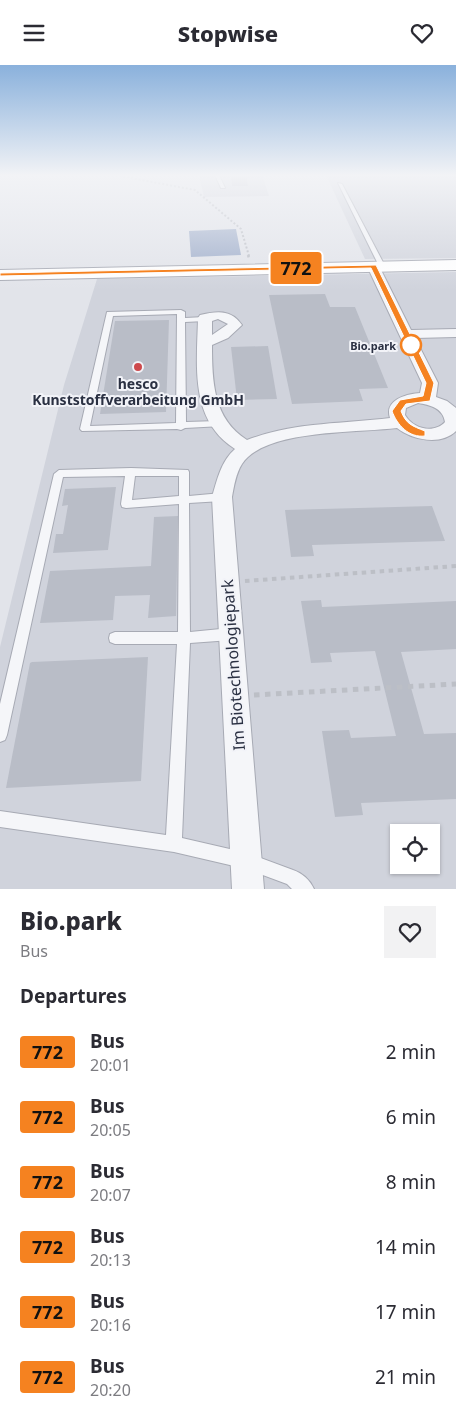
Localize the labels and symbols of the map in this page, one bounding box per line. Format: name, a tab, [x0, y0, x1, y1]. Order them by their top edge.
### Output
line badge: 772	[267, 252, 325, 284]
marker: Bio.park	[400, 334, 422, 356]
place label: Bio.park	[350, 338, 396, 353]
marker: hesco Kunststoffverarbeitung GmbH	[132, 361, 144, 373]
place label: hesco Kunststoffverarbeitung GmbH	[32, 374, 244, 409]
street label: Im Biotechnologiepark	[216, 578, 250, 751]

